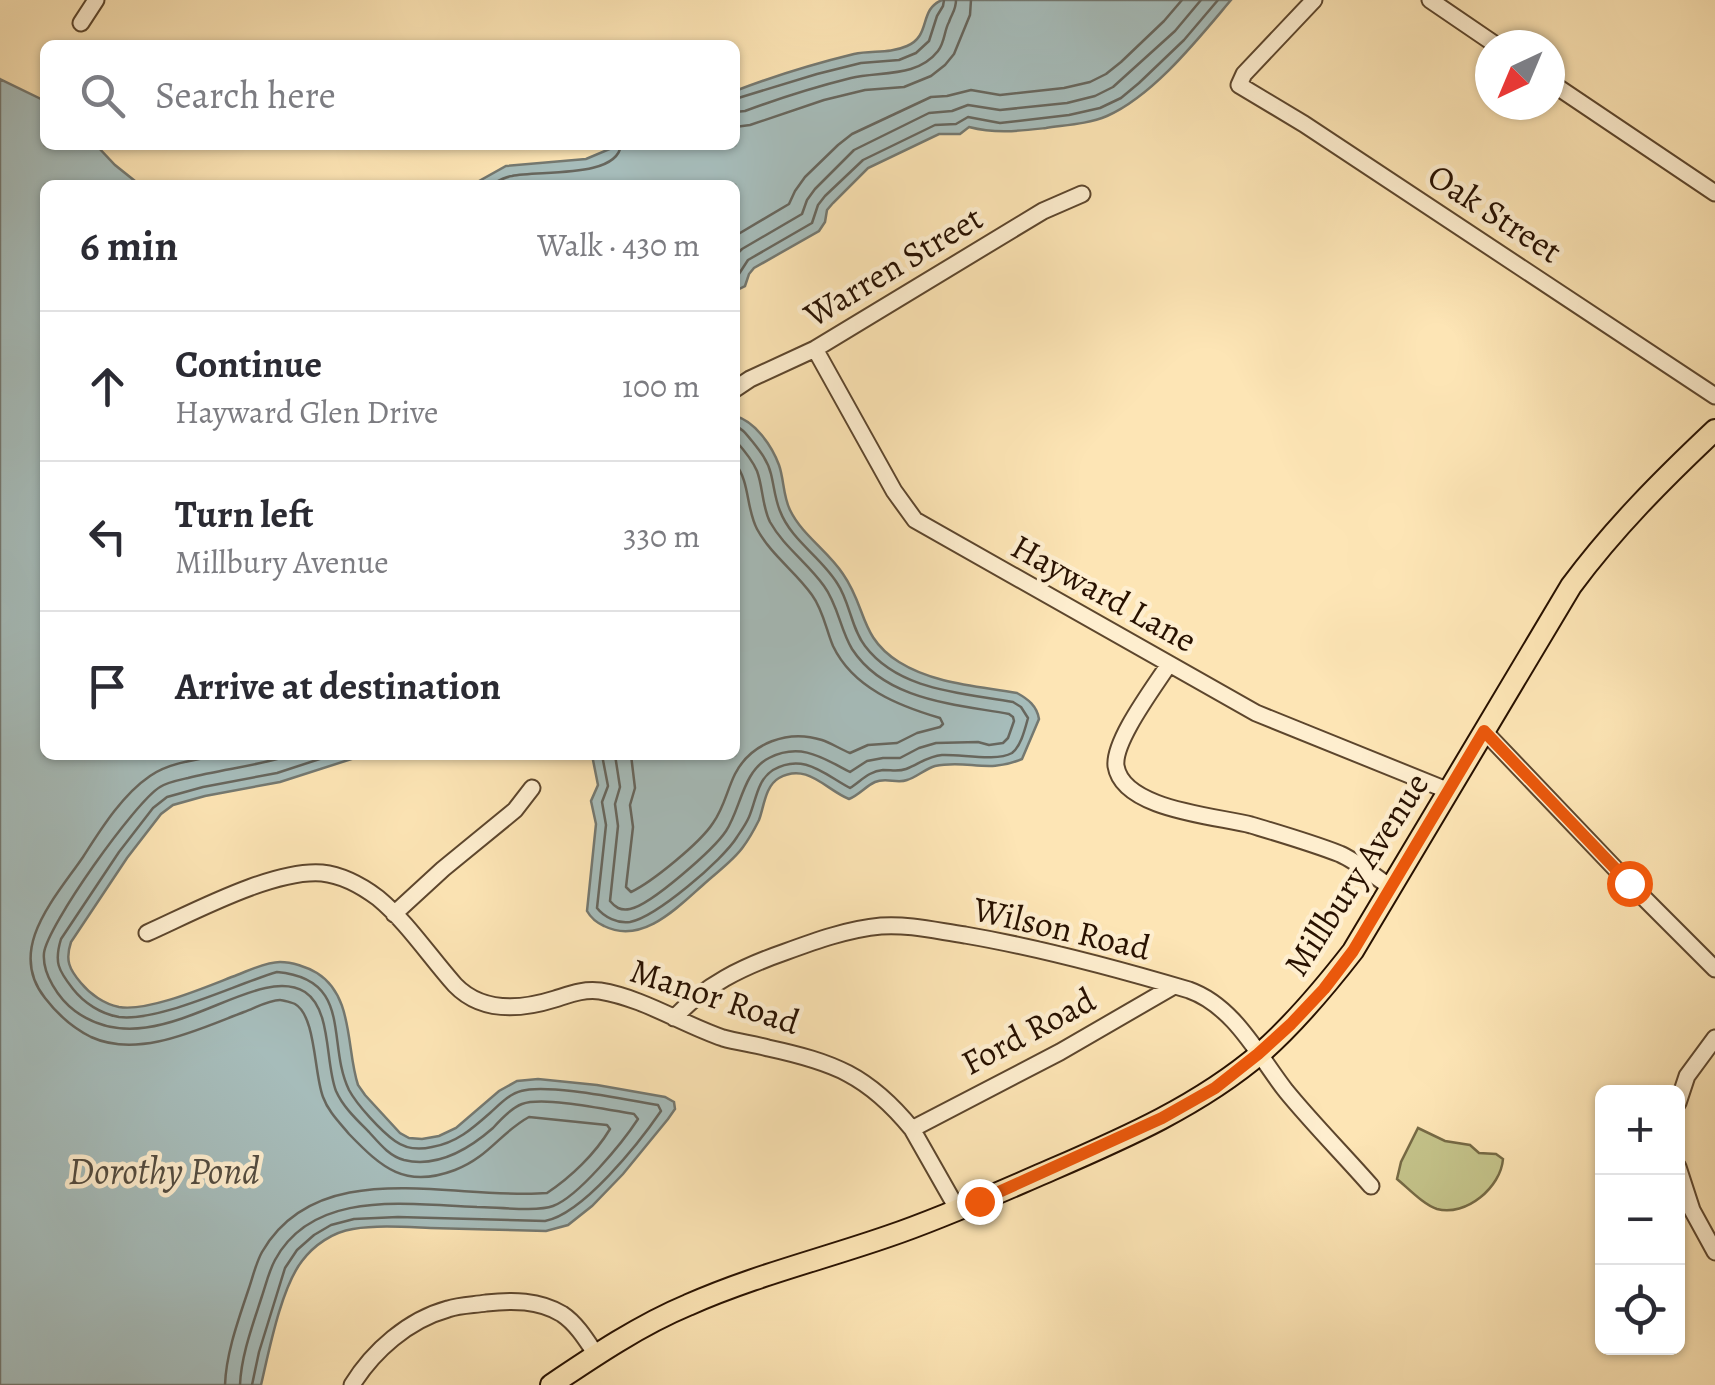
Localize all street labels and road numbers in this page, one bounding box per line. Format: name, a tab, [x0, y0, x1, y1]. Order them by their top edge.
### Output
street label: Oak Street	[1419, 152, 1571, 274]
street label: Warren Street	[794, 194, 991, 339]
street label: Hayward Lane	[1003, 522, 1205, 664]
street label: Millbury Avenue	[1272, 763, 1440, 985]
street label: Wilson Road	[968, 884, 1155, 972]
street label: Manor Road	[624, 946, 806, 1046]
street label: Ford Road	[953, 976, 1104, 1086]

